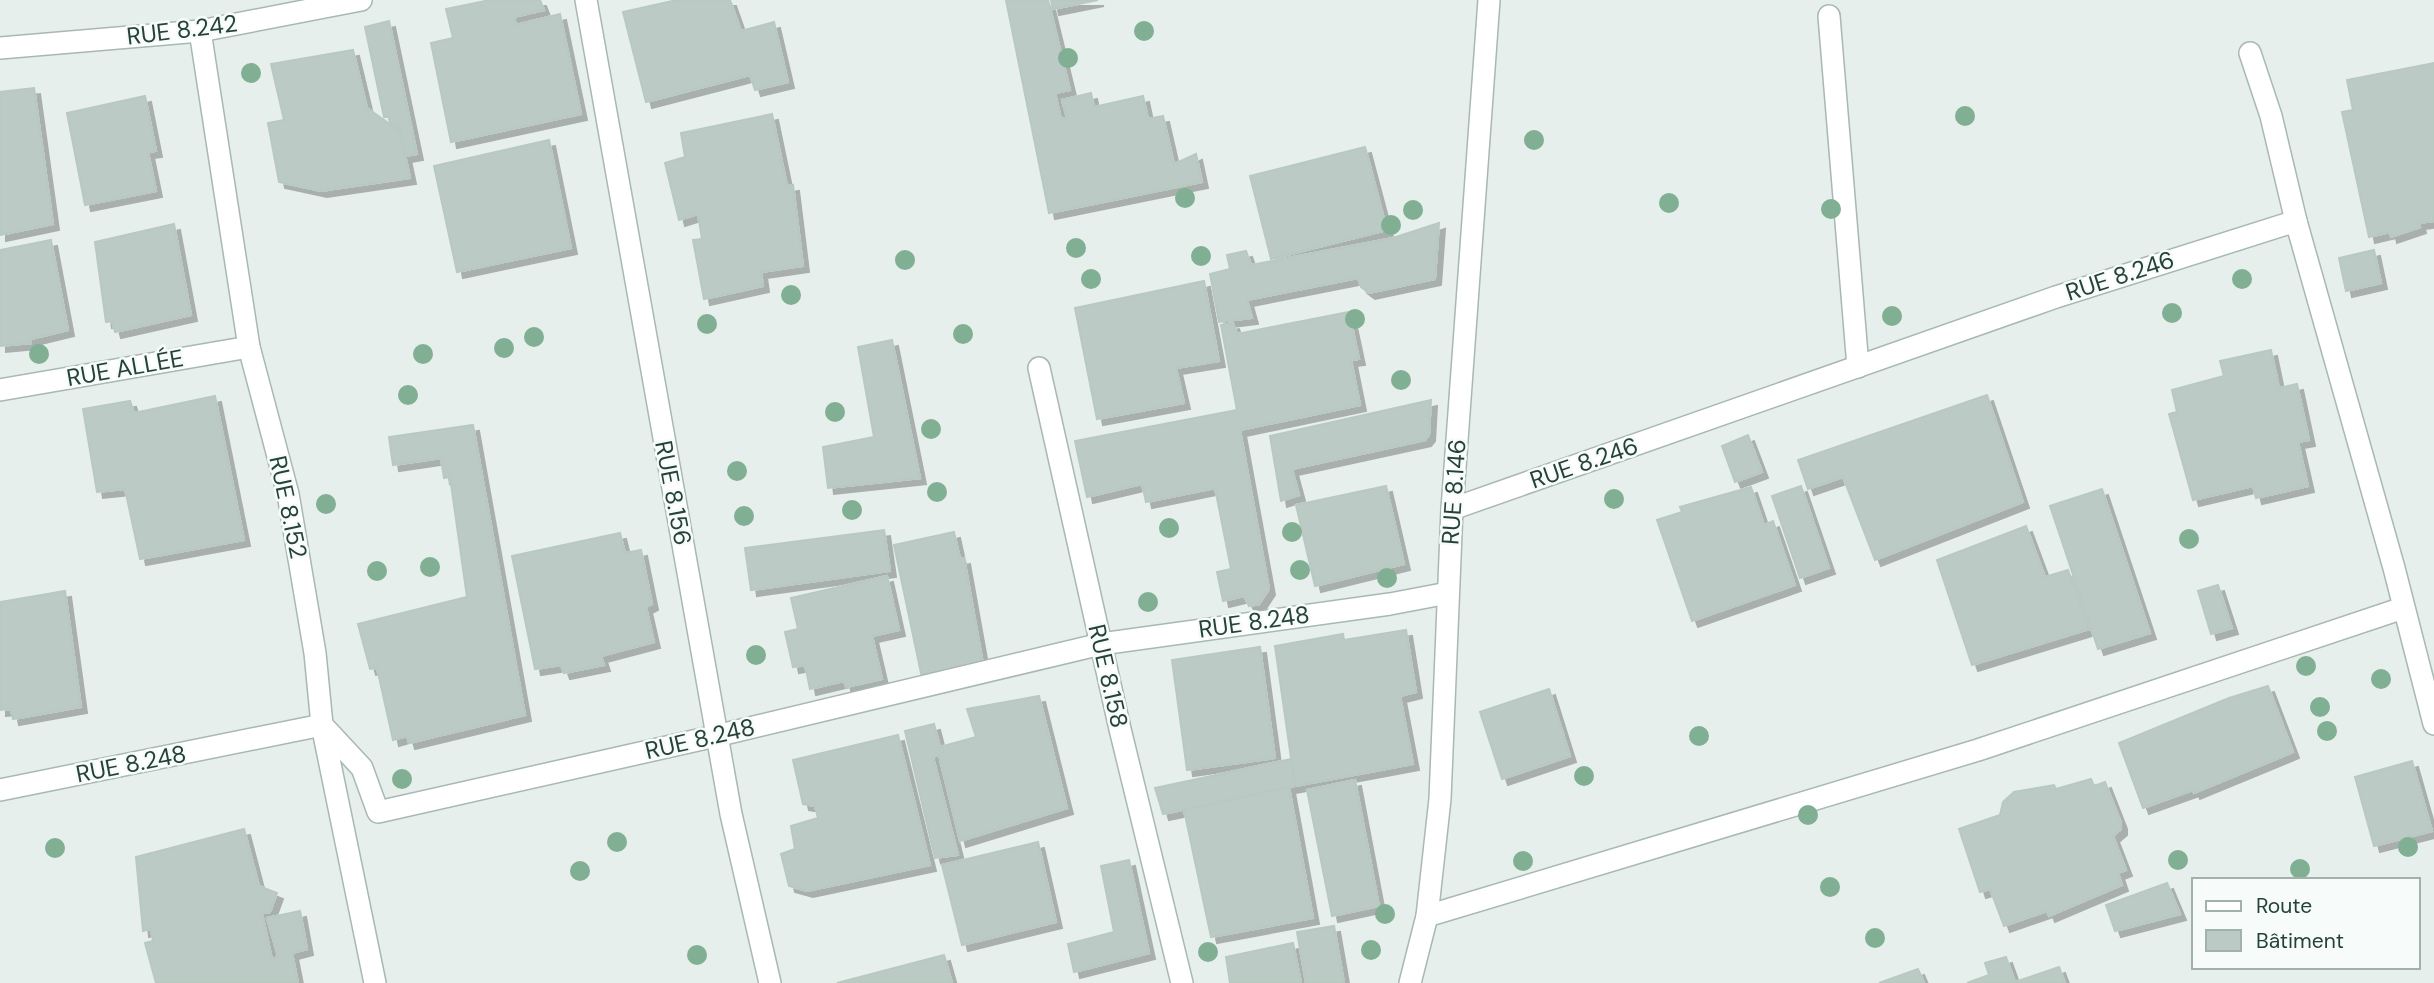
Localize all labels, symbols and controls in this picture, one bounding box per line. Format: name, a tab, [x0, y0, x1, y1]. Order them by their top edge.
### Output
street label: RUE 8.242	[125, 7, 239, 52]
street label: RUE 8.246	[2062, 243, 2178, 308]
street label: RUE ALLÉE	[64, 342, 186, 393]
street label: RUE 8.246	[1526, 430, 1642, 495]
street label: RUE 8.156	[648, 438, 699, 548]
street label: RUE 8.146	[1434, 438, 1473, 546]
street label: RUE 8.152	[262, 453, 314, 561]
street label: RUE 8.248	[1196, 598, 1311, 645]
street label: RUE 8.158	[1082, 621, 1135, 731]
street label: RUE 8.248	[642, 711, 758, 766]
street label: RUE 8.248	[73, 738, 189, 789]
legend	[2192, 878, 2420, 969]
text: Route	[2256, 892, 2312, 920]
text: Bâtiment	[2256, 927, 2344, 955]

